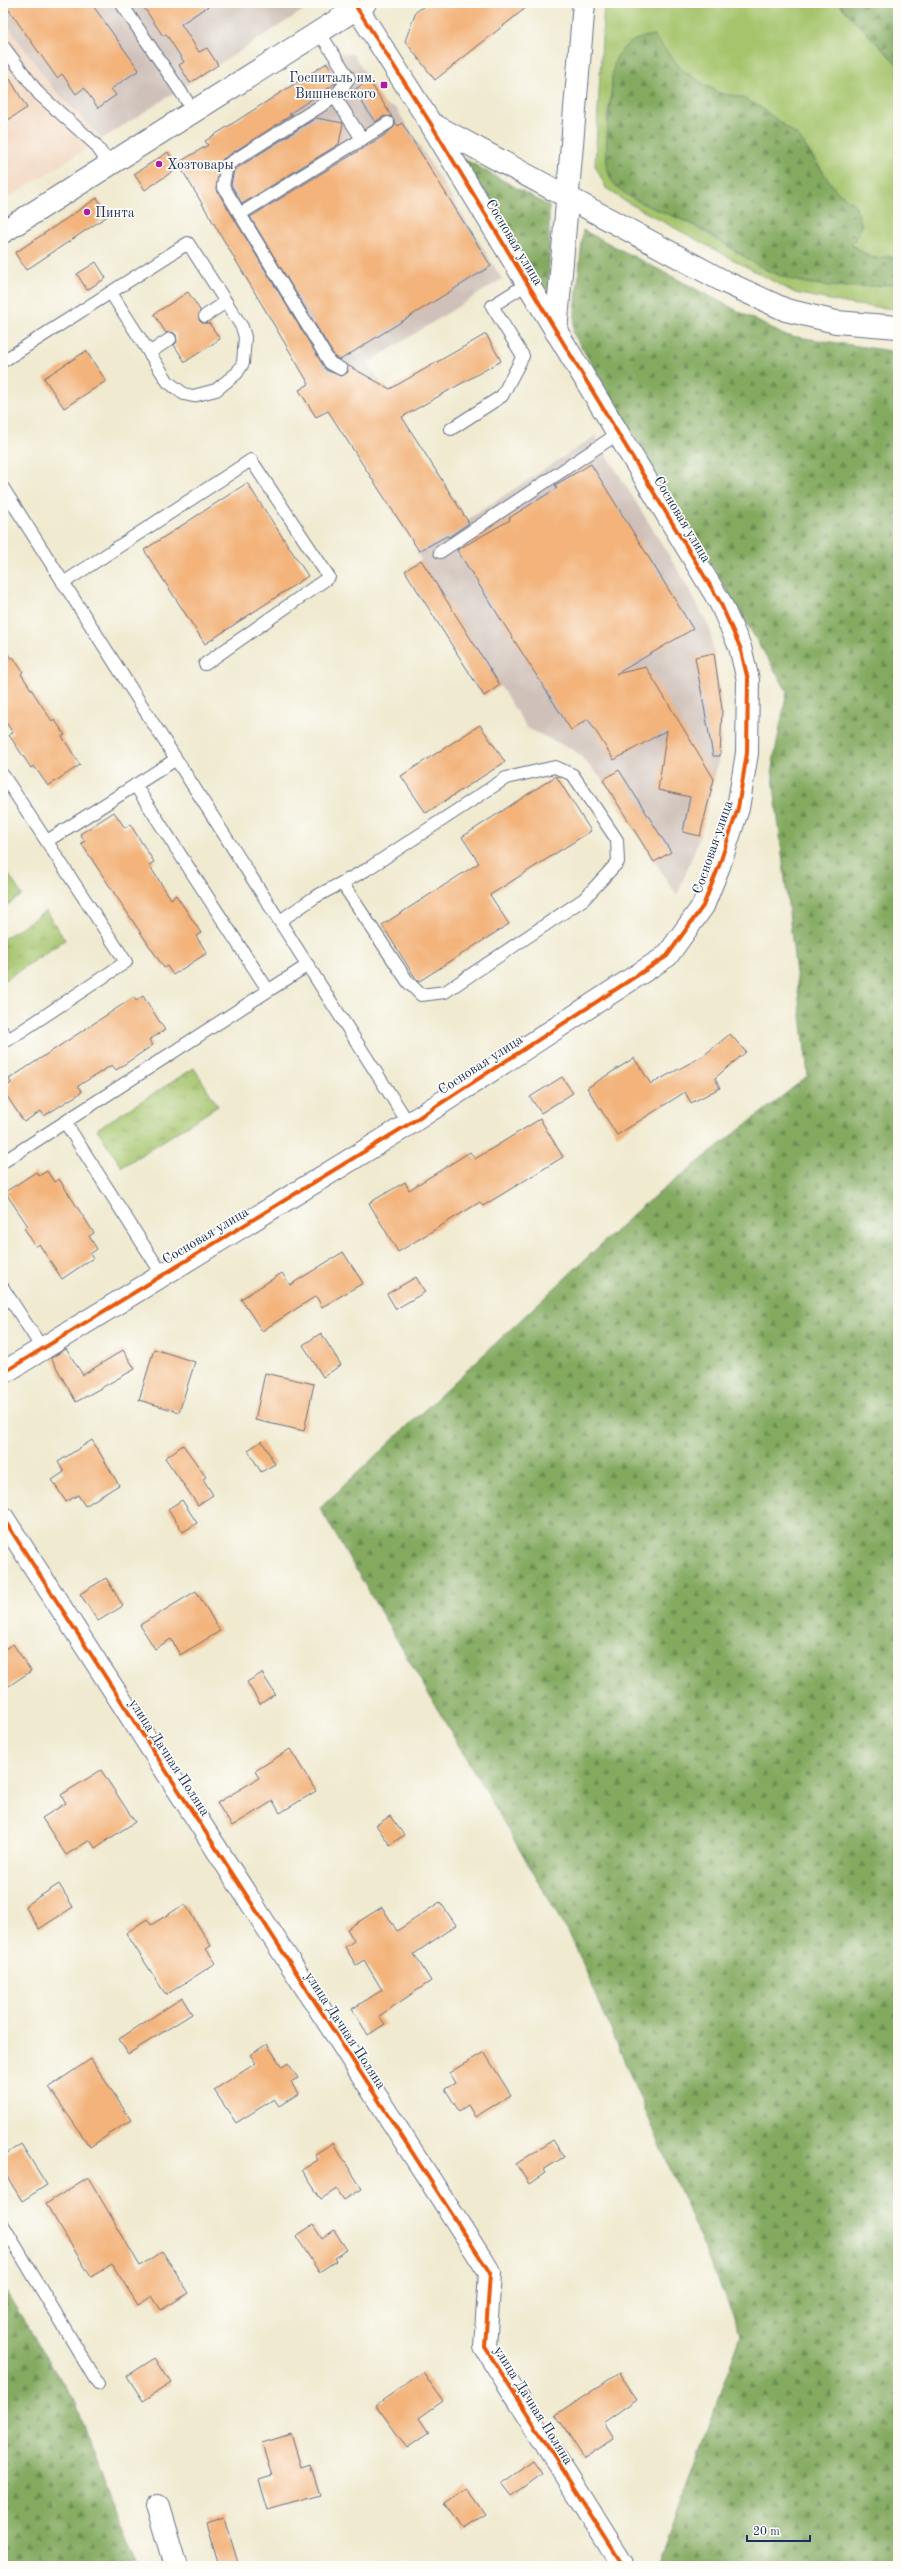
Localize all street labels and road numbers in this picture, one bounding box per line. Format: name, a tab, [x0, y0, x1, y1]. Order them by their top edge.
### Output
street label: Сосновая улица	[483, 197, 545, 288]
street label: Сосновая улица	[651, 474, 713, 565]
street label: Сосновая улица	[690, 799, 735, 896]
street label: Сосновая улица	[436, 1032, 525, 1097]
street label: Сосновая улица	[160, 1205, 251, 1267]
street label: улица Дачная Поляна	[126, 1696, 212, 1819]
street label: улица Дачная Поляна	[302, 1969, 388, 2092]
street label: улица Дачная Поляна	[491, 2344, 575, 2467]

